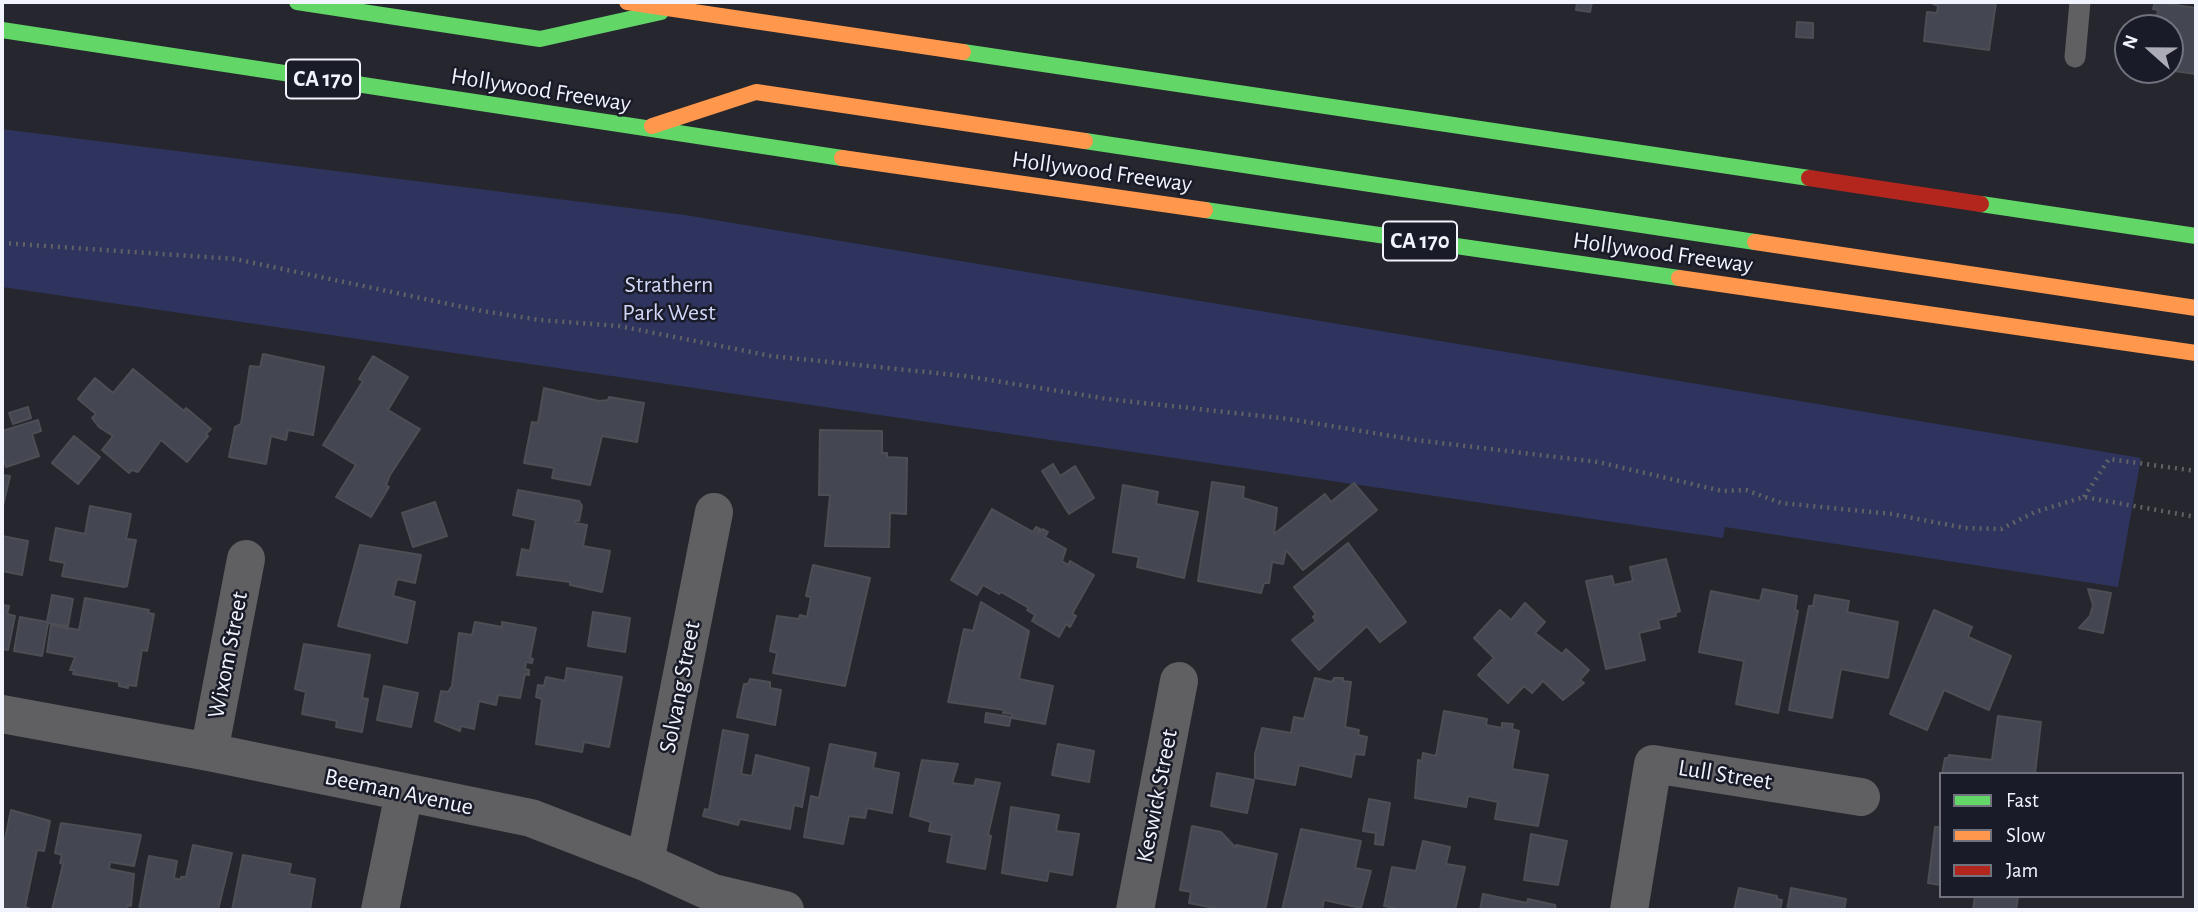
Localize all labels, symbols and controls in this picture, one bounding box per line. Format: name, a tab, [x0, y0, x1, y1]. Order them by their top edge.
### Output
north arrow	[2114, 14, 2184, 84]
text: N	[2120, 32, 2142, 52]
road number: CA 170	[286, 60, 360, 99]
street label: Hollywood Freeway	[449, 62, 633, 118]
street label: Hollywood Freeway	[1010, 145, 1194, 199]
road number: CA 170	[1383, 222, 1457, 260]
street label: Hollywood Freeway	[1571, 226, 1755, 280]
park label: Strathern Park West	[622, 271, 716, 327]
street label: Wixom Street	[202, 589, 254, 721]
street label: Solvang Street	[653, 619, 707, 755]
street label: Keswick Street	[1130, 727, 1184, 865]
street label: Lull Street	[1676, 753, 1774, 797]
street label: Beeman Avenue	[322, 762, 476, 822]
legend	[1939, 772, 2184, 898]
text: Fast	[2006, 790, 2039, 811]
text: Slow	[2006, 825, 2045, 846]
text: Jam	[2006, 860, 2038, 881]

